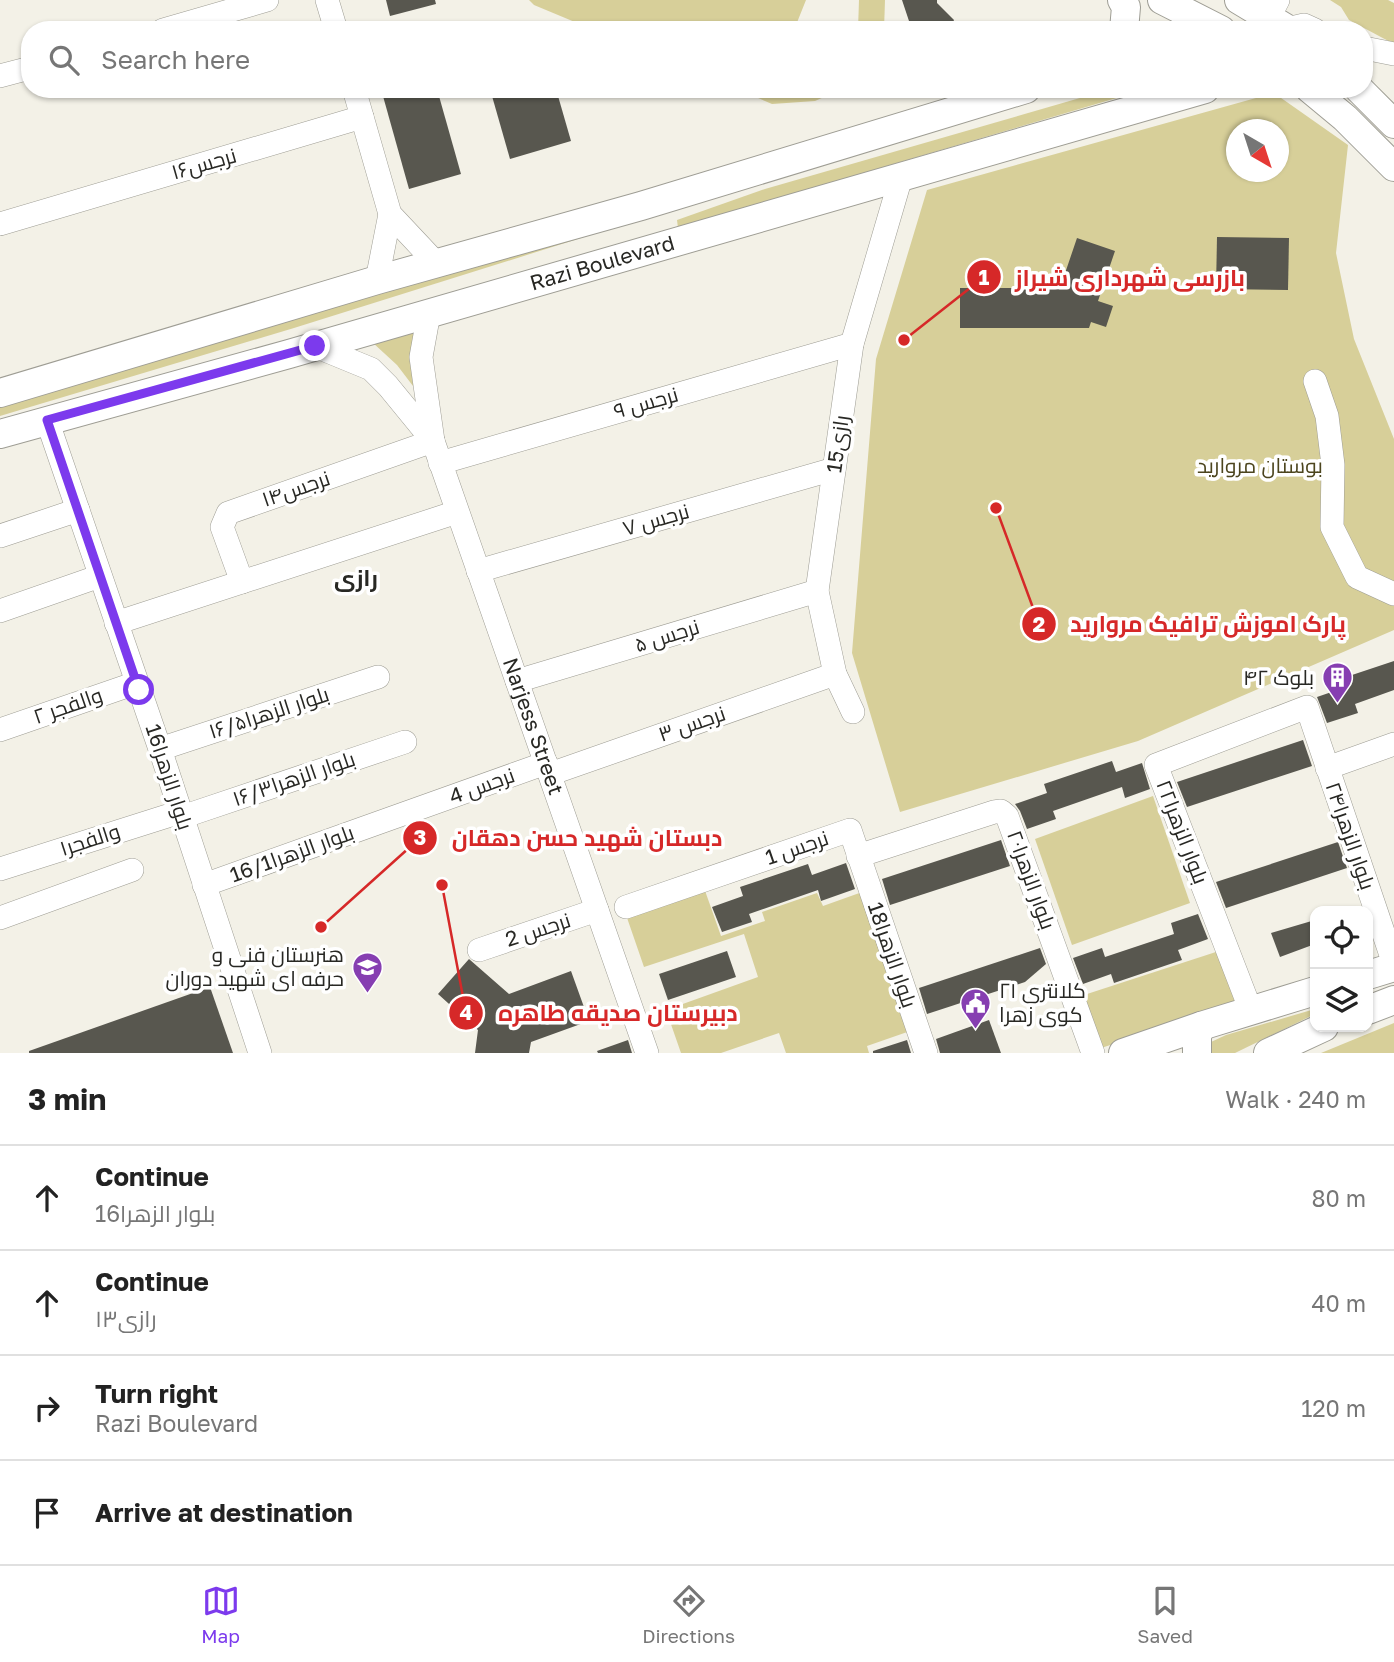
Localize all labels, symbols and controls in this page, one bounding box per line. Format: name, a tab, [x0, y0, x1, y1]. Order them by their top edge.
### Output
search box	[21, 21, 1373, 98]
icon: search	[45, 41, 83, 79]
text: Search here	[101, 44, 250, 75]
north arrow	[1226, 119, 1289, 182]
street label: نرجس۱۶	[168, 141, 239, 186]
street label: Razi Boulevard	[527, 229, 677, 296]
callout: بازرسی شهرداری شیراز	[966, 255, 1259, 299]
text: بازرسی شهرداری شیراز	[1014, 263, 1245, 292]
text: 1	[979, 264, 990, 290]
route end	[299, 330, 330, 361]
street label: نرجس ۹	[610, 380, 681, 425]
street label: 15رازی	[820, 413, 855, 474]
park label: بوستان مروارید	[1197, 452, 1323, 479]
street label: نرجس۱۴	[258, 464, 333, 513]
street label: نرجس ۷	[619, 497, 692, 542]
district label: رازی	[334, 563, 378, 592]
callout: پارک اموزش ترافیک مروارید	[1021, 602, 1360, 646]
text: پارک اموزش ترافیک مروارید	[1070, 609, 1346, 640]
text: 2	[1033, 611, 1046, 637]
street label: نرجس ۵	[631, 613, 703, 658]
street label: Narjess Street	[498, 654, 570, 798]
building icon: بلوک ۴۲	[1320, 661, 1354, 705]
place label: بلوک ۴۲	[1243, 664, 1314, 690]
route start	[123, 674, 154, 705]
street label: بلوار الزهرا۱۶/۵	[205, 680, 332, 744]
street label: والفجر ۲	[30, 681, 106, 729]
street label: نرجس ۳	[655, 699, 729, 748]
street label: 16بلوار الزهرا	[141, 720, 199, 833]
street label: بلوار الزهرا۱۶/۳	[229, 745, 358, 811]
street label: 4 نرجس	[445, 761, 518, 810]
street label: بلوار الزهرا۲۲	[1151, 776, 1215, 887]
street label: بلوار الزهرا۲۴	[1320, 778, 1381, 893]
callout: دبستان شهید حسن دهقان	[403, 816, 736, 860]
street label: والفجر۱	[56, 817, 123, 861]
street label: بلوار الزهرا16/1	[226, 819, 357, 888]
text: دبستان شهید حسن دهقان	[452, 823, 722, 852]
text: 3	[414, 824, 426, 850]
street label: 1 نرجس	[762, 824, 832, 871]
street label: بلوار الزهرا۲۰	[1002, 827, 1062, 933]
street label: 18بلوار الزهرا	[863, 898, 923, 1011]
street label: 2 نرجس	[502, 906, 574, 953]
map controls	[1310, 906, 1373, 1032]
button: locate	[1310, 906, 1373, 969]
place label: هنرستان فنی و حرفه ای شهید دوران	[166, 941, 344, 992]
school or university icon: هنرستان فنی و حرفه ای شهید دوران	[350, 950, 384, 994]
button: layers	[1310, 969, 1373, 1032]
place label: کلانتری ۲۱ کوی زهرا	[999, 977, 1086, 1028]
public building icon: کلانتری ۲۱ کوی زهرا	[959, 986, 993, 1030]
callout: دبیرستان صدیقه طاهره	[449, 991, 751, 1035]
text: دبیرستان صدیقه طاهره	[498, 998, 738, 1027]
text: 4	[459, 999, 473, 1025]
text: 3 min	[28, 1081, 106, 1117]
text: Walk · 240 m	[1225, 1085, 1366, 1113]
text: Continue	[95, 1161, 209, 1192]
icon: ahead	[28, 1179, 66, 1217]
text: 80 m	[1312, 1184, 1366, 1212]
text: 16بلوار الزهرا	[95, 1199, 215, 1227]
text: Continue	[95, 1266, 209, 1297]
icon: ahead	[28, 1284, 66, 1322]
text: 40 m	[1312, 1289, 1366, 1317]
text: رازی۱۳	[95, 1304, 157, 1332]
text: Turn right	[95, 1378, 218, 1409]
icon: right	[28, 1389, 66, 1427]
text: 120 m	[1301, 1394, 1366, 1422]
text: Razi Boulevard	[95, 1409, 258, 1437]
icon: arrive	[28, 1494, 66, 1532]
text: Arrive at destination	[95, 1497, 353, 1528]
tab: Map	[201, 1582, 240, 1647]
tab: Directions	[642, 1582, 735, 1647]
tab: Saved	[1137, 1582, 1193, 1647]

